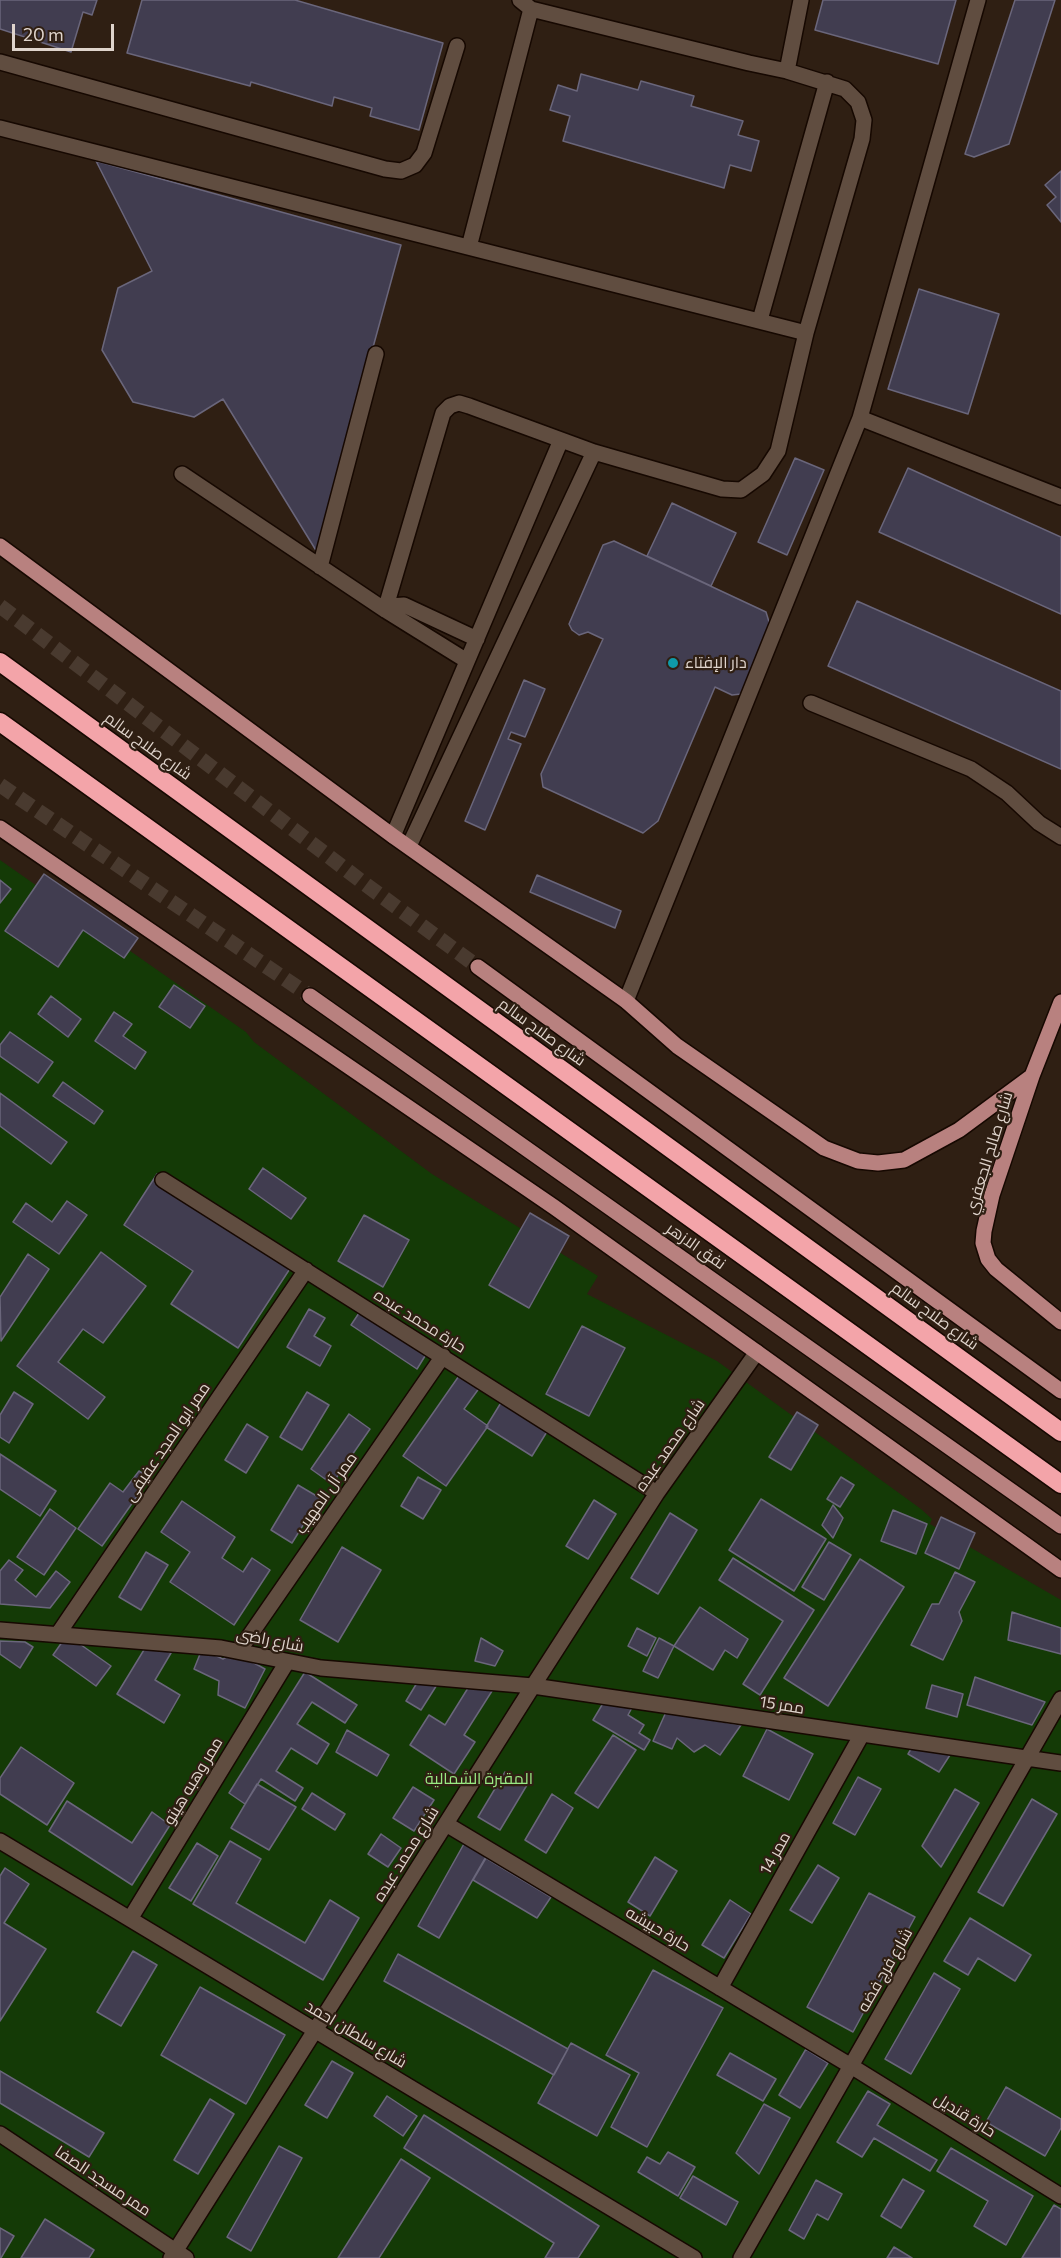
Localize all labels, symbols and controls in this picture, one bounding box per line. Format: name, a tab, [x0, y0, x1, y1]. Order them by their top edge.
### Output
scale bar	[15, 12, 117, 50]
text: 20 m	[23, 23, 64, 45]
place label: دار الإفتاء	[685, 653, 747, 673]
marker: دار الإفتاء	[666, 656, 680, 670]
street label: شارع صلاح سالم	[101, 708, 195, 784]
street label: شارع صلاح سالم	[495, 994, 589, 1070]
street label: شارع صالح الجعفري	[961, 1089, 1017, 1217]
street label: نفق الازهر	[663, 1219, 729, 1273]
street label: شارع صلاح سالم	[888, 1278, 982, 1354]
street label: حارة محمد عبده	[371, 1285, 469, 1357]
street label: ممر ابو المجد عفيفى	[120, 1379, 214, 1505]
street label: شارع محمد عبده	[631, 1395, 709, 1495]
street label: ممر آل المهيب	[291, 1449, 361, 1537]
street label: شارع راضى	[235, 1624, 305, 1656]
street label: ممر 15	[758, 1692, 806, 1718]
street label: ممر وهبه هيتو	[159, 1734, 227, 1828]
park label: المقبرة الشمالية	[425, 1769, 533, 1789]
street label: شارع محمد عبده	[369, 1803, 443, 1905]
street label: ممر 14	[756, 1829, 794, 1877]
street label: حارة حبيشه	[622, 1902, 694, 1956]
street label: شارع فرج فضه	[853, 1925, 917, 2015]
street label: شارع سلطان احمد	[302, 1996, 410, 2072]
street label: حارة قنديل	[931, 2089, 999, 2141]
street label: ممر مسجد الصفا	[51, 2142, 155, 2220]

